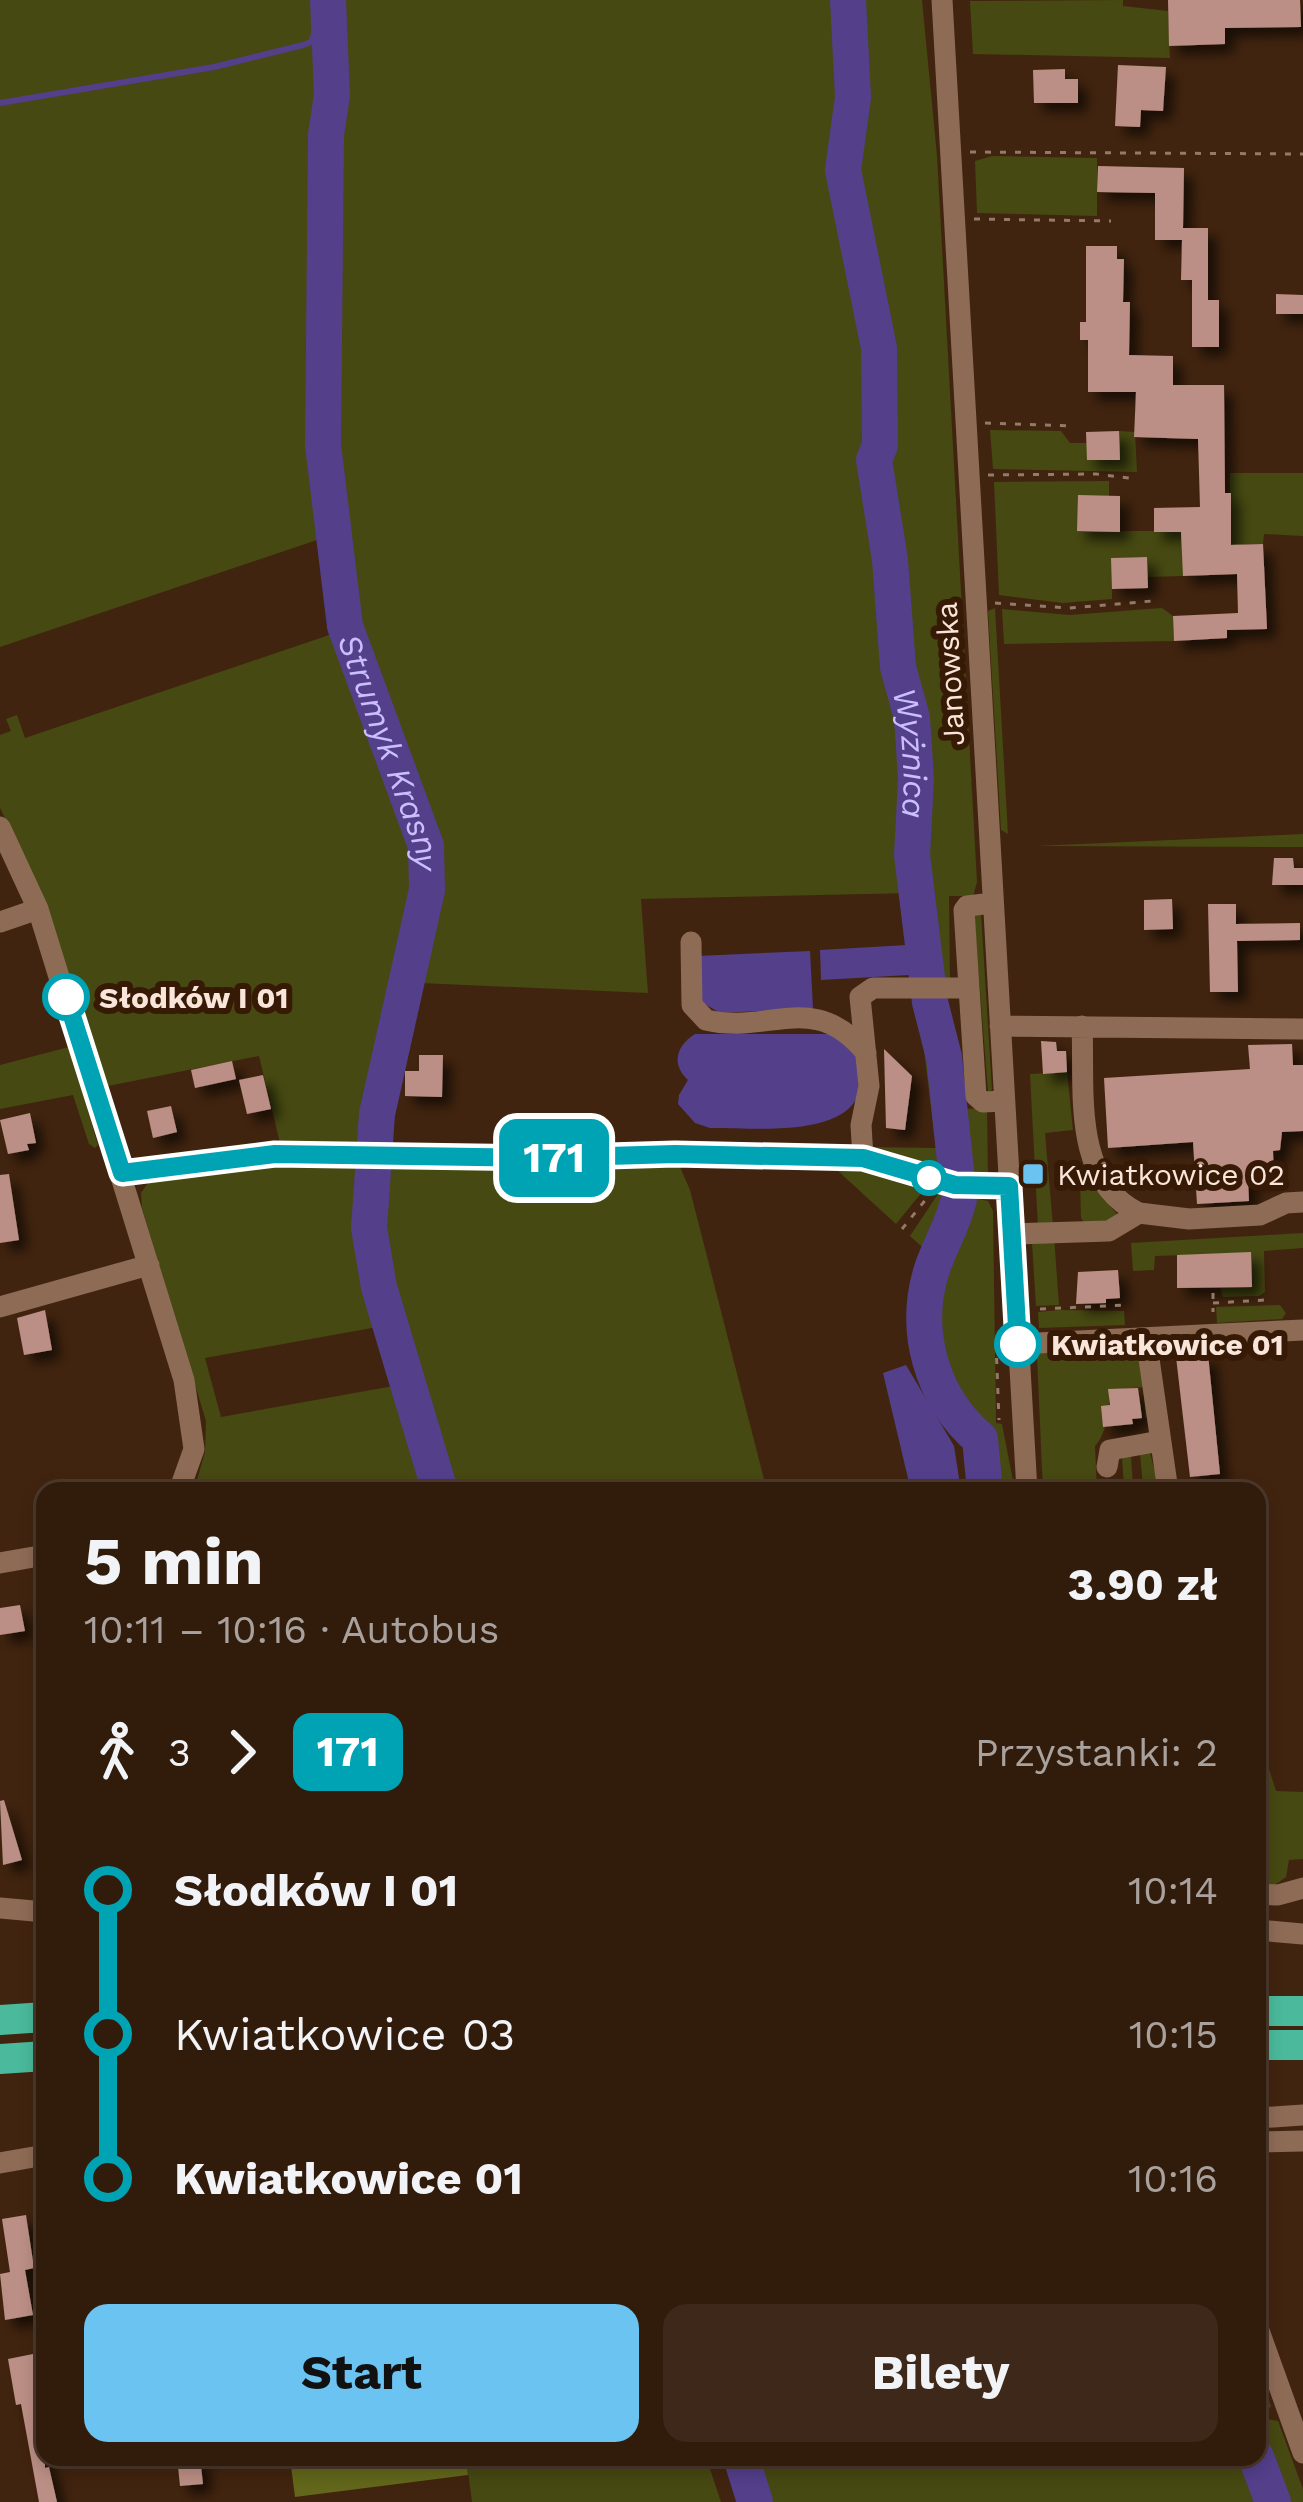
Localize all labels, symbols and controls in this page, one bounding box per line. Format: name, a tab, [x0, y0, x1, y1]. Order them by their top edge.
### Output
street label: Janowska	[929, 601, 971, 747]
water label: Strumyk Krasny	[330, 628, 447, 873]
water label: Wyżnica	[885, 683, 936, 819]
marker: Słodków I 01	[44, 975, 88, 1019]
place label: Słodków I 01	[99, 980, 288, 1015]
line badge: 171	[485, 1119, 623, 1197]
text: 171	[523, 1133, 585, 1182]
place label: Kwiatkowice 02	[1057, 1157, 1285, 1192]
marker: Kwiatkowice 02	[1020, 1161, 1046, 1187]
unlabelled marker	[913, 1162, 945, 1194]
marker: Kwiatkowice 01	[996, 1322, 1040, 1366]
place label: Kwiatkowice 01	[1051, 1327, 1284, 1362]
text: 5 min	[84, 1523, 264, 1600]
text: 3.90 zł	[1067, 1558, 1218, 1611]
text: 10:11 – 10:16 · Autobus	[84, 1607, 499, 1652]
icon: walk	[84, 1719, 150, 1785]
icon: forward	[209, 1719, 275, 1785]
text: 171	[317, 1727, 379, 1776]
text: 3	[168, 1730, 191, 1775]
text: Przystanki: 2	[975, 1730, 1218, 1775]
text: Słodków I 01	[174, 1864, 458, 1917]
text: 10:14	[1128, 1868, 1218, 1913]
text: Kwiatkowice 03	[174, 2008, 515, 2061]
text: 10:15	[1129, 2012, 1218, 2057]
text: Kwiatkowice 01	[174, 2152, 523, 2205]
text: 10:16	[1128, 2156, 1218, 2201]
button: Start	[84, 2304, 639, 2442]
button: Bilety	[663, 2304, 1218, 2442]

